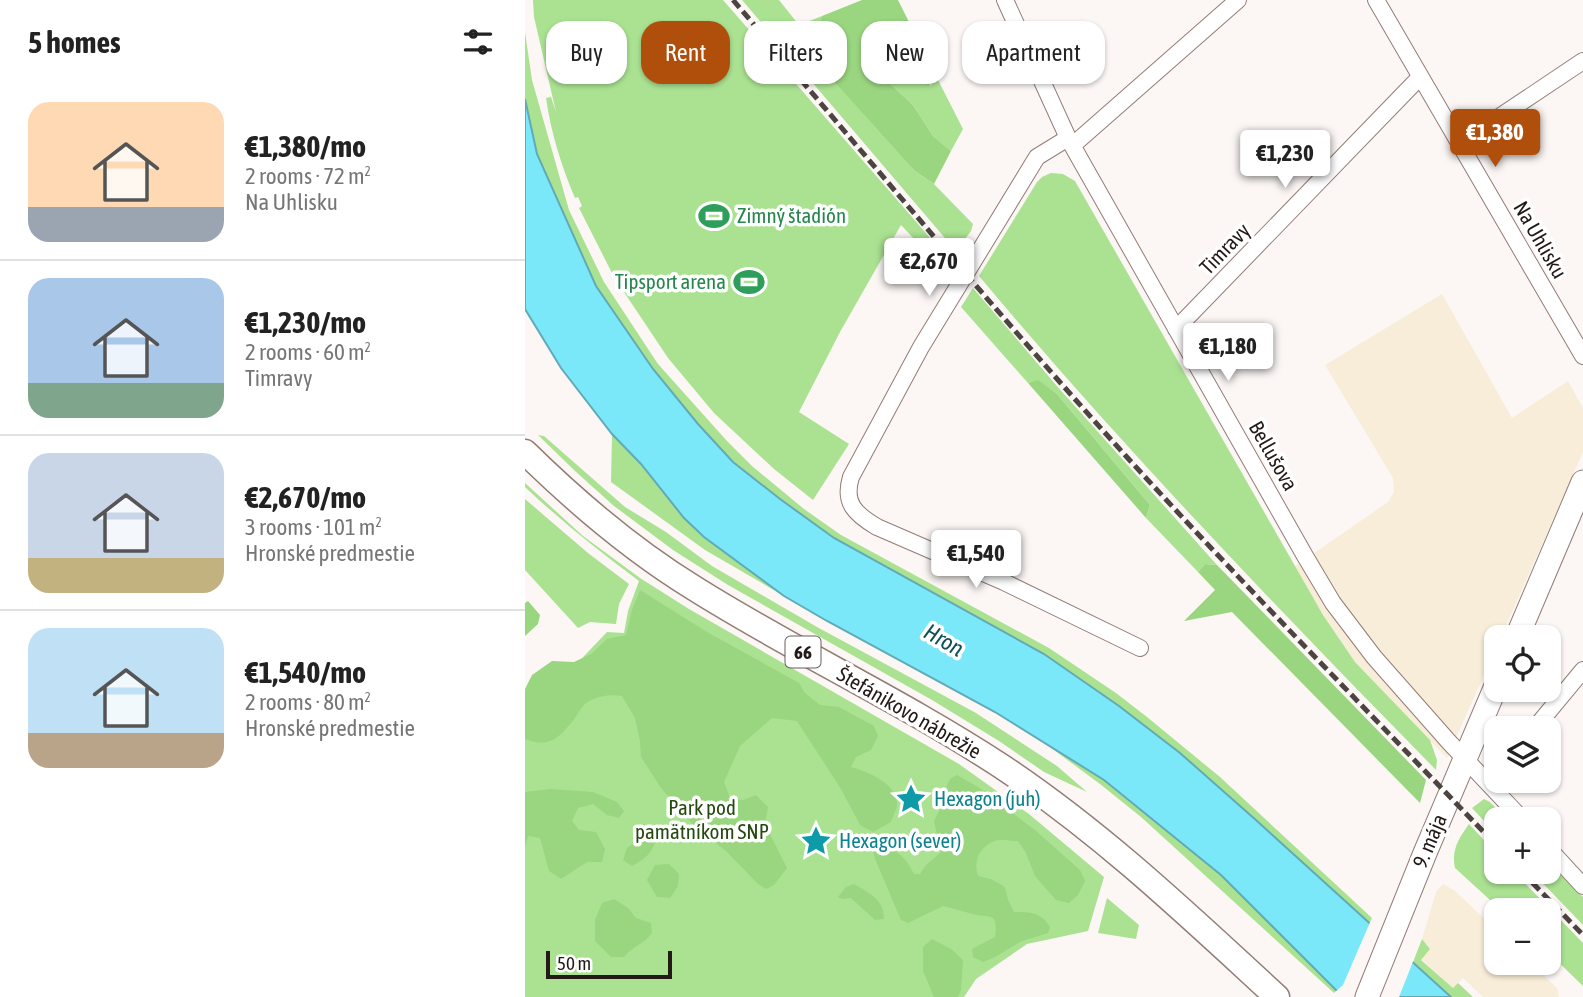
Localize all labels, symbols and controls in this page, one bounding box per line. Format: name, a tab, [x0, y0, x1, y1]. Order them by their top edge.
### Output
chip: Buy	[546, 21, 627, 84]
chip: Rent	[641, 21, 730, 84]
chip: Filters	[744, 21, 847, 84]
chip: New	[861, 21, 948, 84]
chip: Apartment	[962, 21, 1105, 84]
icon: filters	[459, 23, 497, 61]
text: 5 homes	[28, 25, 121, 59]
pin: €1,380	[1438, 110, 1552, 169]
text: €1,380	[1466, 119, 1524, 145]
text: €1,380/mo	[245, 129, 366, 163]
icon: home	[84, 130, 168, 214]
pin: €1,230	[1228, 130, 1342, 190]
text: €1,230	[1256, 140, 1314, 166]
text: 2 rooms · 72 m²	[245, 163, 371, 189]
text: Na Uhlisku	[245, 189, 338, 215]
street label: Na Uhlisku	[1509, 197, 1572, 282]
sports icon: Zimný štadión	[697, 199, 731, 233]
place label: Zimný štadión	[737, 203, 846, 227]
street label: Timravy	[1194, 218, 1255, 279]
pin: €2,670	[872, 238, 986, 298]
text: €2,670	[900, 248, 958, 274]
sports icon: Tipsport arena	[732, 265, 766, 299]
place label: Tipsport arena	[615, 269, 726, 293]
text: €1,230/mo	[245, 305, 366, 339]
icon: home	[84, 306, 168, 390]
pin: €1,180	[1171, 324, 1285, 383]
text: €1,180	[1199, 333, 1257, 359]
text: 2 rooms · 60 m²	[245, 339, 371, 365]
text: Timravy	[245, 365, 312, 391]
street label: Bellušova	[1244, 417, 1303, 494]
text: €2,670/mo	[245, 480, 366, 514]
icon: home	[84, 481, 168, 565]
text: 3 rooms · 101 m²	[245, 514, 382, 540]
pin: €1,540	[919, 530, 1033, 590]
text: Hronské predmestie	[245, 540, 415, 566]
text: €1,540	[947, 540, 1005, 566]
water label: Hron	[920, 618, 968, 662]
map controls	[1484, 625, 1561, 975]
button: locate	[1484, 625, 1561, 702]
road number: 66	[785, 636, 821, 667]
text: €1,540/mo	[245, 655, 366, 689]
icon: home	[84, 656, 168, 740]
street label: Štefánikovo nábrežie	[833, 661, 986, 763]
text: 2 rooms · 80 m²	[245, 689, 371, 715]
text: Hronské predmestie	[245, 715, 415, 741]
button: layers	[1484, 716, 1561, 793]
place icon: Hexagon (juh)	[894, 782, 928, 816]
place label: Hexagon (juh)	[934, 786, 1041, 810]
park label: Park pod pamätníkom SNP	[635, 795, 769, 843]
button: +	[1484, 807, 1561, 884]
street label: 9. mája	[1407, 810, 1451, 871]
place icon: Hexagon (sever)	[799, 824, 833, 858]
place label: Hexagon (sever)	[839, 828, 961, 852]
button: −	[1484, 898, 1561, 975]
scale bar	[546, 948, 672, 980]
text: 50 m	[557, 952, 591, 974]

